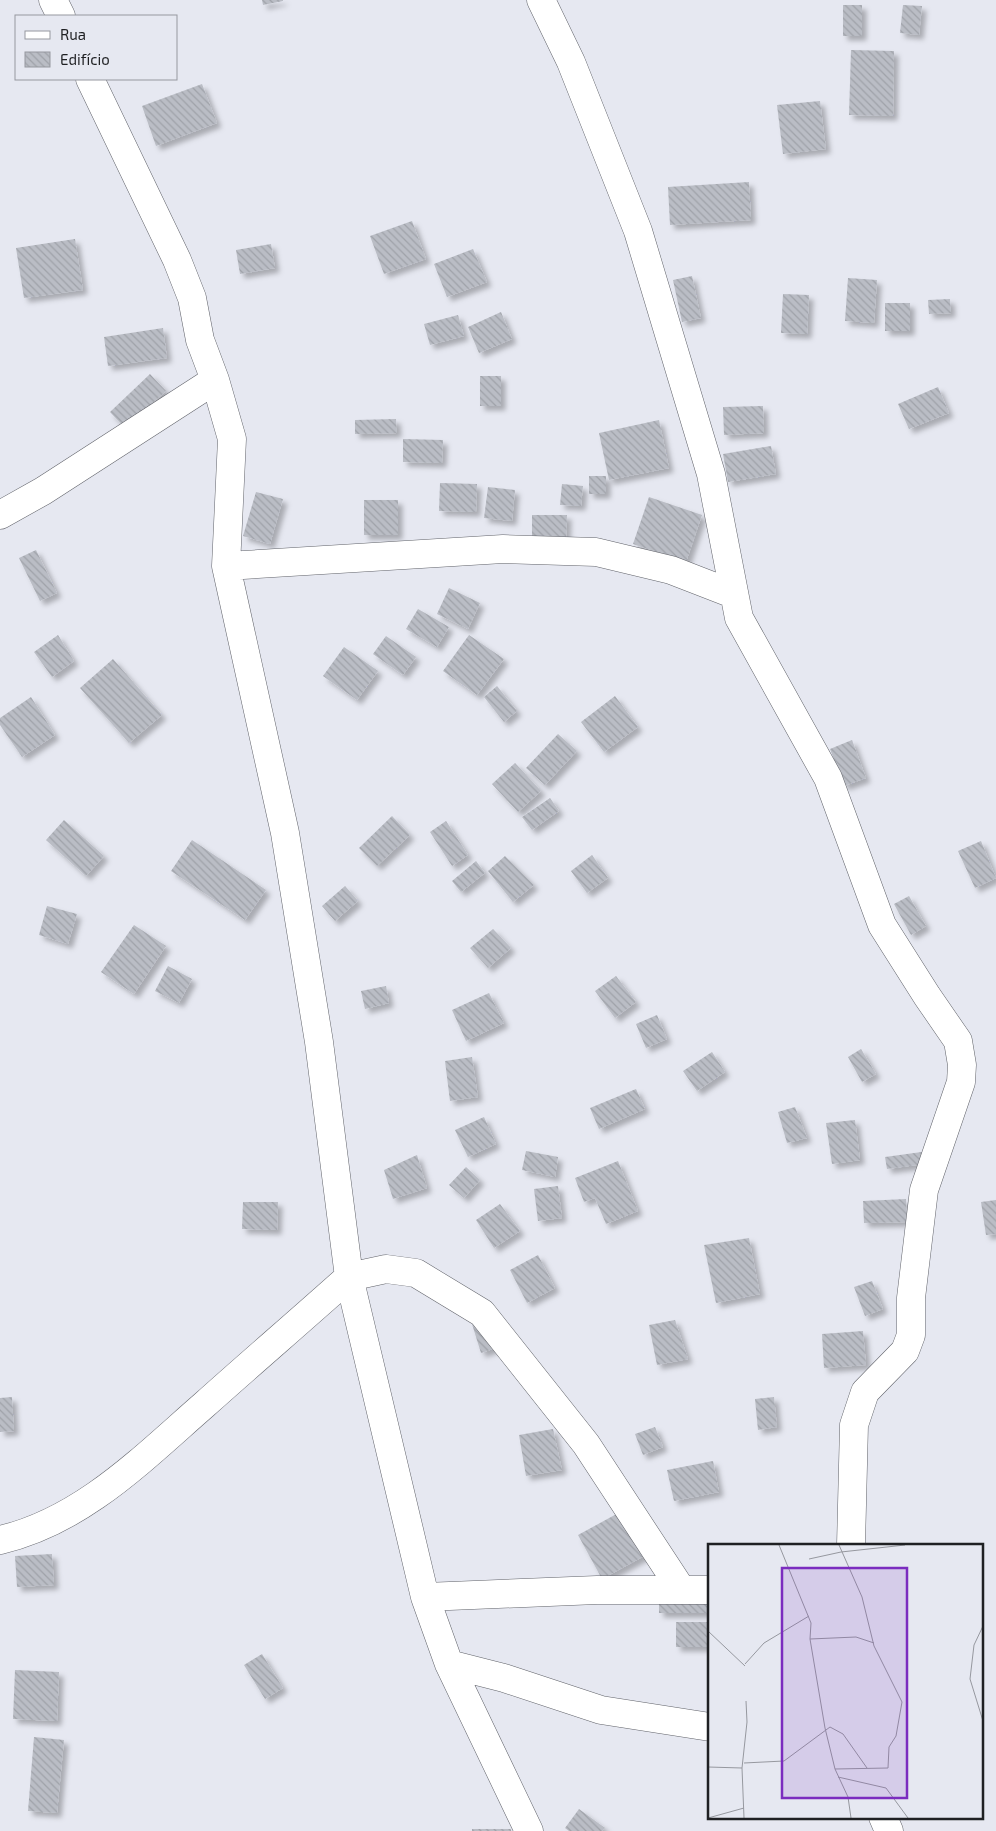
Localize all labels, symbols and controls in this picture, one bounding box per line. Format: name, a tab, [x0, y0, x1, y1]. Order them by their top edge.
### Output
legend	[15, 15, 178, 80]
text: Rua	[60, 25, 86, 43]
text: Edifício	[60, 50, 110, 68]
inset map	[708, 1544, 984, 1818]

